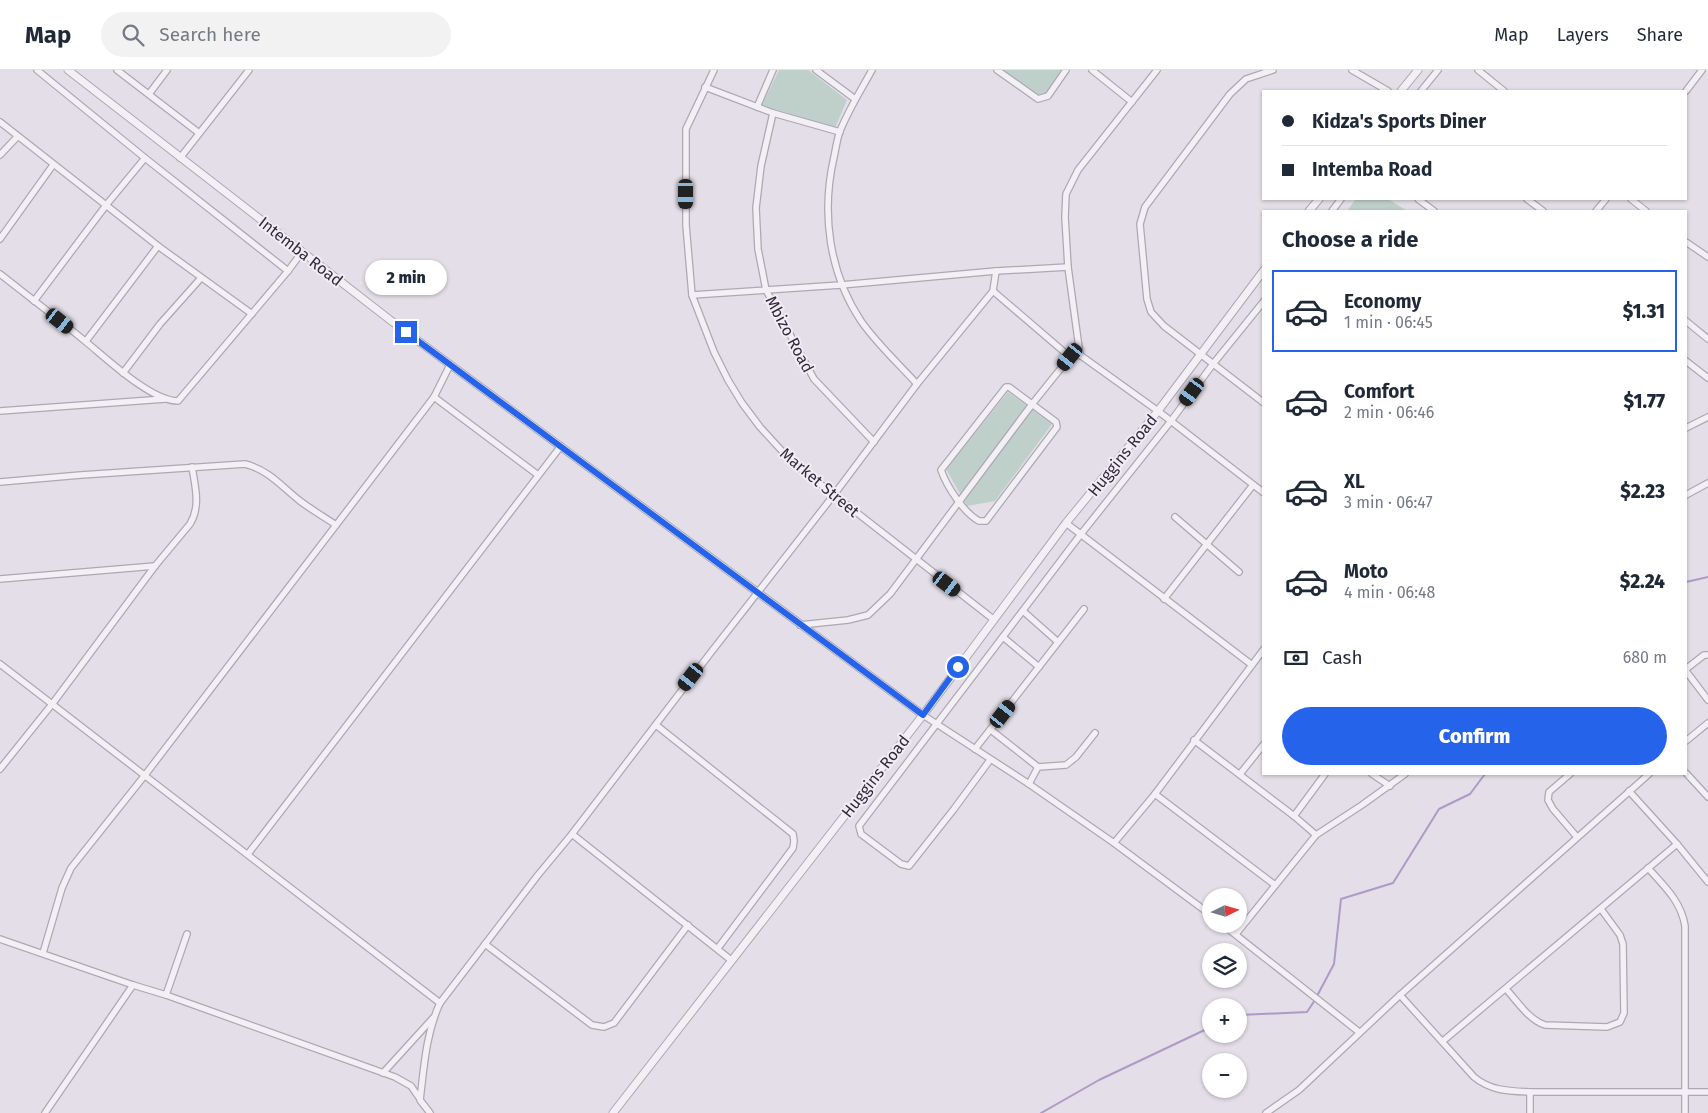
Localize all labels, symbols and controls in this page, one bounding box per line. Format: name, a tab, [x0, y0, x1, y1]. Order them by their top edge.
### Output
search box	[101, 12, 451, 57]
text: Map	[25, 21, 71, 49]
icon: search	[119, 21, 147, 49]
text: Search here	[159, 23, 261, 46]
text: Map	[1494, 24, 1529, 46]
text: Layers	[1557, 24, 1609, 46]
text: Share	[1637, 24, 1683, 46]
text: Kidza's Sports Diner	[1312, 110, 1486, 133]
text: Intemba Road	[1312, 158, 1432, 181]
car	[678, 179, 693, 209]
street label: Intemba Road	[255, 213, 346, 290]
text: Choose a ride	[1282, 226, 1418, 253]
callout: 2 min	[365, 260, 447, 294]
text: 2 min	[386, 268, 426, 287]
icon: car	[1284, 289, 1329, 334]
text: Economy	[1344, 290, 1421, 313]
street label: Mbizo Road	[761, 293, 818, 376]
text: $1.31	[1623, 300, 1665, 323]
car	[43, 306, 76, 336]
text: 1 min · 06:45	[1344, 313, 1433, 332]
route end	[395, 321, 417, 343]
car	[1054, 341, 1085, 373]
car	[1177, 375, 1206, 409]
icon: car	[1284, 379, 1329, 424]
text: Comfort	[1344, 380, 1414, 403]
text: $1.77	[1624, 390, 1665, 413]
text: 2 min · 06:46	[1344, 403, 1434, 422]
street label: Huggins Road	[1084, 411, 1161, 500]
street label: Market Street	[776, 444, 863, 521]
icon: car	[1284, 469, 1329, 514]
text: XL	[1344, 470, 1365, 493]
text: $2.23	[1620, 480, 1665, 503]
text: 3 min · 06:47	[1344, 493, 1433, 512]
icon: car	[1284, 559, 1329, 604]
text: Moto	[1344, 560, 1388, 583]
car	[930, 569, 963, 599]
text: $2.24	[1620, 570, 1665, 593]
text: 4 min · 06:48	[1344, 583, 1435, 602]
icon: cash	[1282, 644, 1310, 672]
text: Cash	[1322, 646, 1363, 669]
text: 680 m	[1623, 648, 1667, 667]
route start	[947, 656, 969, 678]
car	[675, 661, 706, 693]
car	[987, 698, 1018, 730]
button: Confirm	[1282, 707, 1667, 765]
street label: Huggins Road	[837, 731, 913, 821]
north arrow	[1202, 888, 1248, 932]
map controls	[1202, 888, 1247, 1098]
button: layers	[1202, 943, 1247, 988]
button: +	[1202, 998, 1247, 1043]
button: −	[1202, 1053, 1247, 1098]

